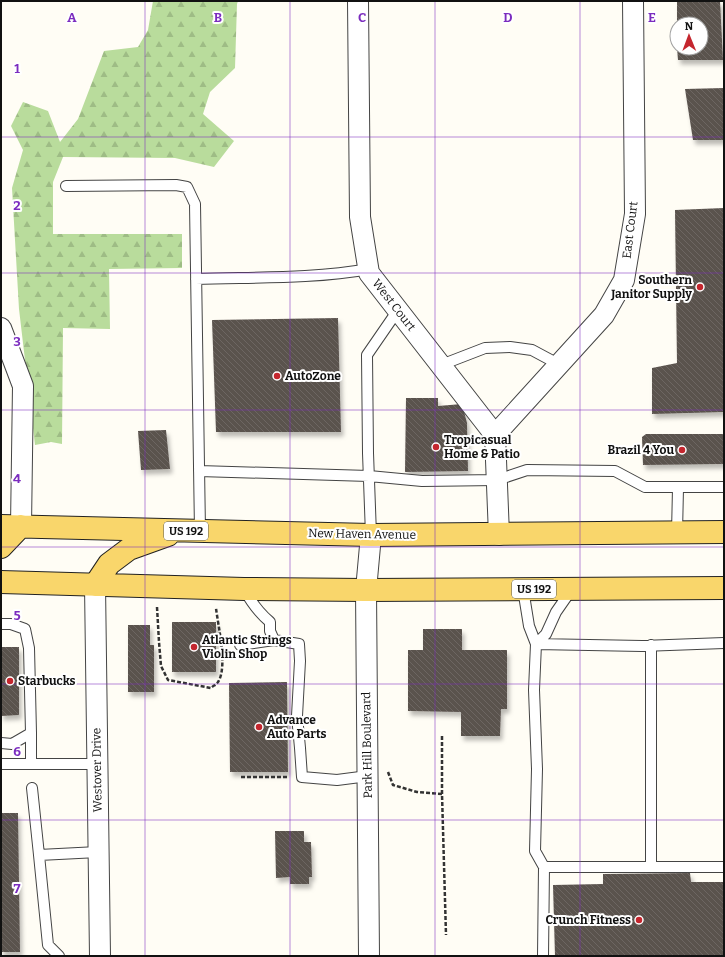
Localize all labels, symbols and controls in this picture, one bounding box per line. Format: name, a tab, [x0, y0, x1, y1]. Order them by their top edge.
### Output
text: A	[67, 10, 77, 25]
text: B	[214, 10, 222, 25]
text: C	[358, 10, 366, 25]
text: D	[503, 10, 513, 25]
text: E	[648, 10, 656, 25]
north arrow	[669, 16, 709, 56]
text: N	[684, 20, 694, 33]
text: 1	[14, 61, 20, 76]
text: 2	[13, 198, 21, 213]
street label: East Court	[620, 200, 641, 259]
place label: Southern Janitor Supply	[610, 273, 692, 301]
street label: West Court	[369, 276, 419, 334]
marker: Southern Janitor Supply	[695, 282, 705, 292]
text: 3	[13, 334, 21, 349]
place label: AutoZone	[285, 369, 341, 383]
marker: AutoZone	[272, 371, 282, 381]
place label: Tropicasual Home & Patio	[444, 433, 520, 461]
marker: Tropicasual Home & Patio	[431, 442, 441, 452]
place label: Brazil 4 You	[608, 443, 674, 457]
marker: Brazil 4 You	[677, 445, 687, 455]
text: 4	[13, 471, 21, 486]
road number: US 192	[164, 522, 208, 540]
street label: New Haven Avenue	[308, 526, 416, 542]
road number: US 192	[512, 580, 556, 598]
text: 5	[13, 608, 21, 623]
place label: Atlantic Strings Violin Shop	[202, 633, 292, 661]
marker: Atlantic Strings Violin Shop	[189, 642, 199, 652]
place label: Starbucks	[18, 674, 76, 688]
marker: Starbucks	[5, 676, 15, 686]
street label: Park Hill Boulevard	[359, 692, 375, 798]
place label: Advance Auto Parts	[267, 713, 327, 741]
marker: Advance Auto Parts	[254, 722, 264, 732]
street label: Westover Drive	[89, 728, 105, 812]
text: 6	[13, 744, 21, 759]
text: 7	[14, 881, 21, 896]
place label: Crunch Fitness	[546, 913, 631, 927]
marker: Crunch Fitness	[634, 915, 644, 925]

